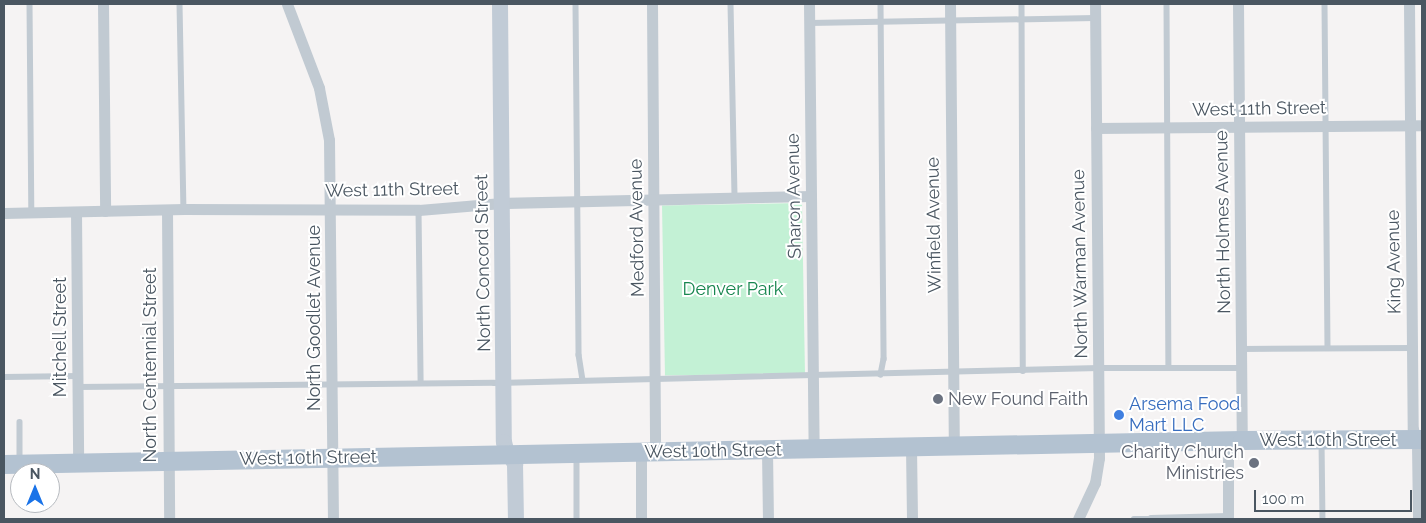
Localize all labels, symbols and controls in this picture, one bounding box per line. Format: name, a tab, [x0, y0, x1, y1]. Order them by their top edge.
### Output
street label: West 11th Street	[1192, 97, 1326, 121]
street label: North Holmes Avenue	[1211, 130, 1235, 314]
street label: Sharon Avenue	[782, 133, 806, 259]
street label: Winfield Avenue	[922, 157, 946, 293]
street label: Medford Avenue	[625, 158, 649, 298]
street label: North Warman Avenue	[1068, 169, 1092, 359]
street label: North Concord Street	[471, 174, 495, 352]
street label: West 11th Street	[325, 178, 459, 202]
street label: King Avenue	[1382, 209, 1406, 315]
street label: North Goodlet Avenue	[303, 225, 325, 411]
street label: North Centennial Street	[139, 267, 161, 463]
street label: Mitchell Street	[49, 277, 71, 397]
park label: Denver Park	[682, 278, 784, 300]
place label: New Found Faith	[948, 388, 1089, 410]
marker: New Found Faith	[932, 393, 944, 405]
place label: Arsema Food Mart LLC	[1129, 394, 1240, 436]
marker: Arsema Food Mart LLC	[1113, 409, 1125, 421]
street label: West 10th Street	[1259, 429, 1397, 451]
street label: West 10th Street	[644, 439, 782, 463]
place label: Charity Church Ministries	[1121, 442, 1244, 484]
street label: West 10th Street	[239, 446, 377, 470]
marker: Charity Church Ministries	[1248, 457, 1260, 469]
north arrow	[10, 463, 60, 513]
text: N	[30, 466, 40, 482]
scale bar	[1256, 480, 1414, 512]
text: 100 m	[1262, 490, 1304, 508]

